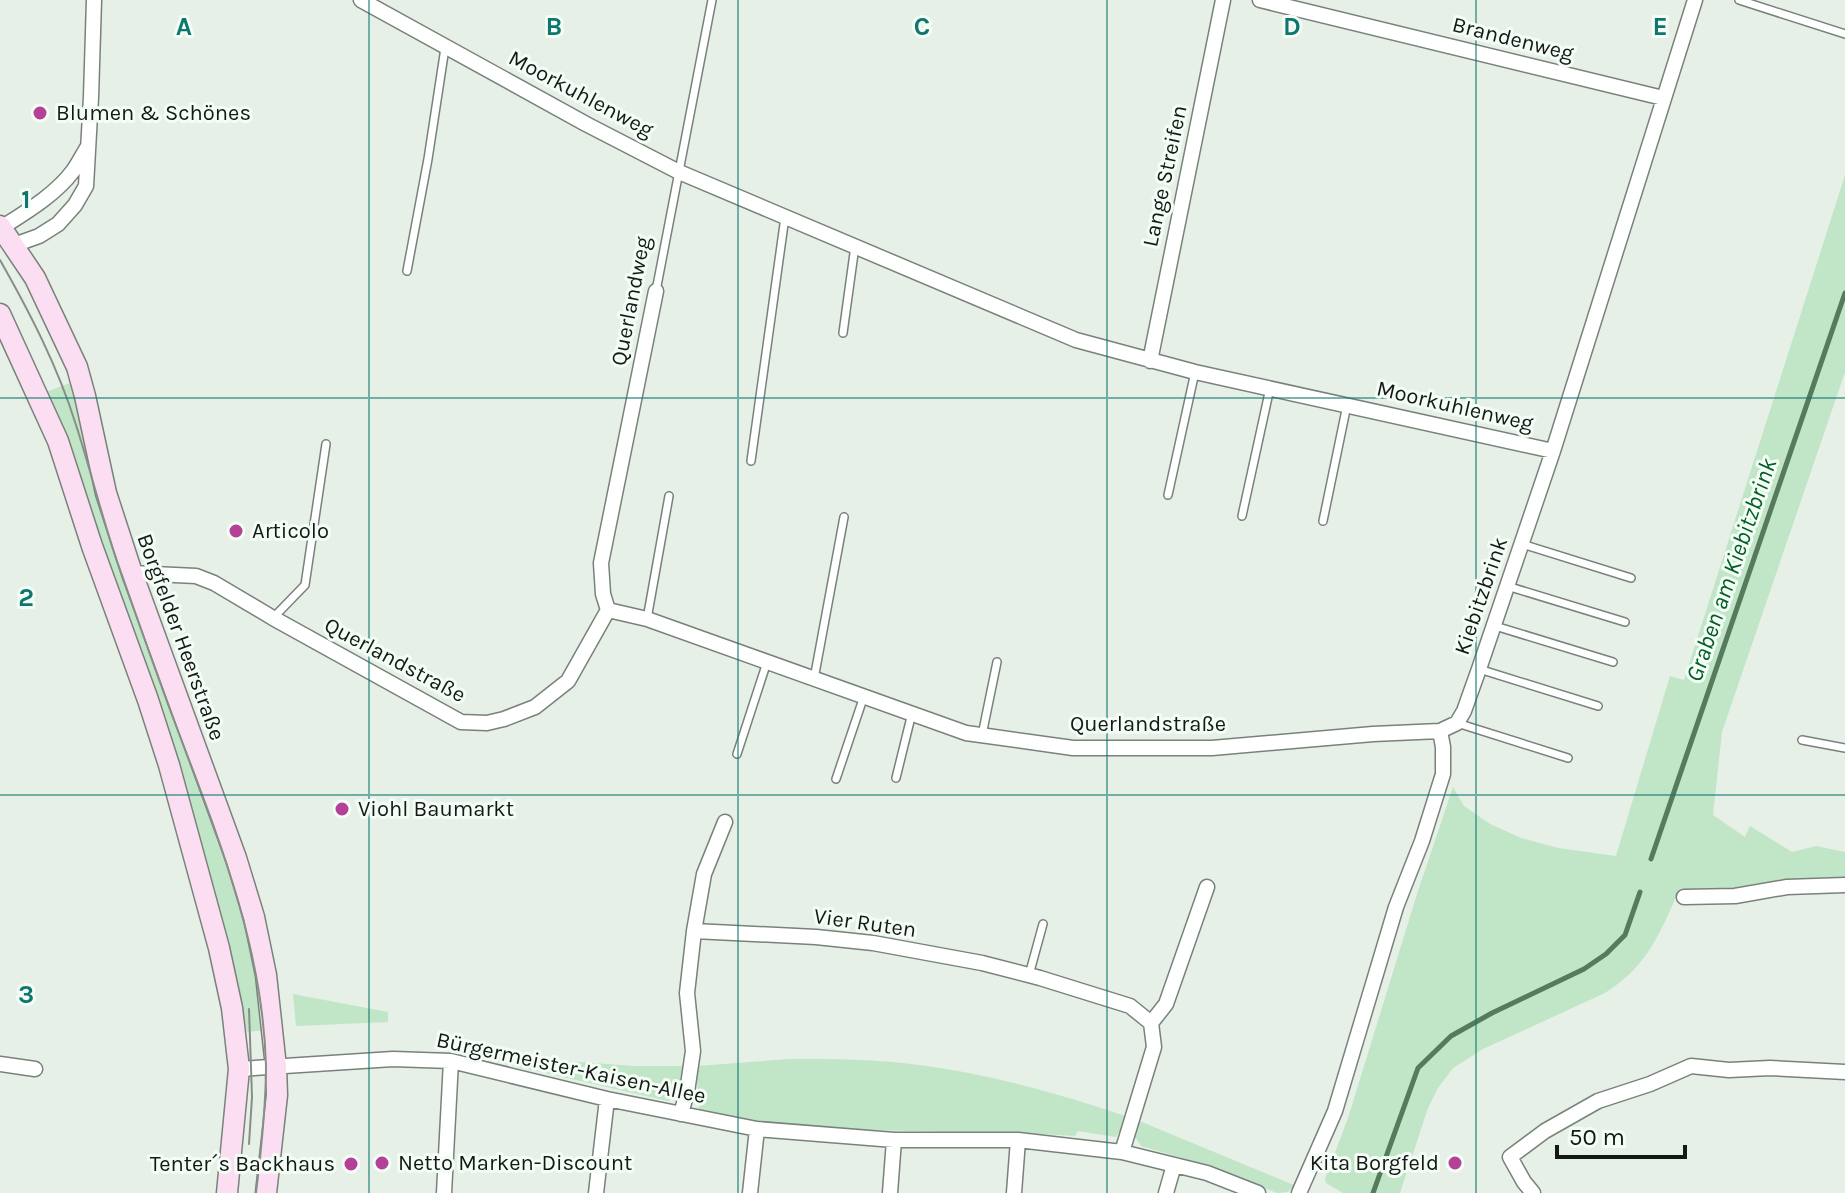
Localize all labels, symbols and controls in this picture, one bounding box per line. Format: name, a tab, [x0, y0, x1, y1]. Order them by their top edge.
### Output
text: A	[176, 11, 192, 42]
text: B	[546, 11, 562, 42]
text: C	[914, 11, 930, 42]
text: D	[1283, 11, 1301, 42]
street label: Brandenweg	[1450, 11, 1577, 67]
text: E	[1652, 11, 1668, 42]
street label: Moorkuhlenweg	[504, 45, 658, 143]
place label: Blumen & Schönes	[56, 100, 251, 126]
street label: Lange Streifen	[1137, 103, 1193, 249]
marker: Blumen & Schönes	[31, 104, 49, 122]
text: 1	[21, 184, 31, 215]
street label: Querlandweg	[606, 234, 656, 368]
street label: Moorkuhlenweg	[1374, 375, 1536, 437]
water label: Graben am Kiebitzbrink	[1680, 454, 1783, 685]
place label: Articolo	[252, 518, 329, 544]
marker: Articolo	[227, 522, 245, 540]
street label: Borgfelder Heerstraße	[131, 530, 231, 744]
street label: Kiebitzbrink	[1449, 534, 1513, 658]
text: 2	[18, 582, 34, 613]
street label: Querlandstraße	[320, 612, 470, 708]
street label: Querlandstraße	[1070, 711, 1226, 737]
place label: Viohl Baumarkt	[358, 796, 514, 822]
marker: Viohl Baumarkt	[333, 800, 351, 818]
street label: Vier Ruten	[812, 903, 918, 943]
text: 3	[18, 979, 34, 1010]
street label: Bürgermeister-Kaisen-Allee	[434, 1027, 708, 1109]
scale bar	[1557, 1109, 1685, 1159]
text: 50 m	[1569, 1123, 1625, 1151]
place label: Netto Marken-Discount	[398, 1150, 632, 1176]
place label: Kita Borgfeld	[1310, 1150, 1439, 1176]
place label: Tenter´s Backhaus	[150, 1151, 335, 1177]
marker: Netto Marken-Discount	[373, 1154, 391, 1172]
marker: Kita Borgfeld	[1446, 1154, 1464, 1172]
marker: Tenter´s Backhaus	[342, 1155, 360, 1173]

